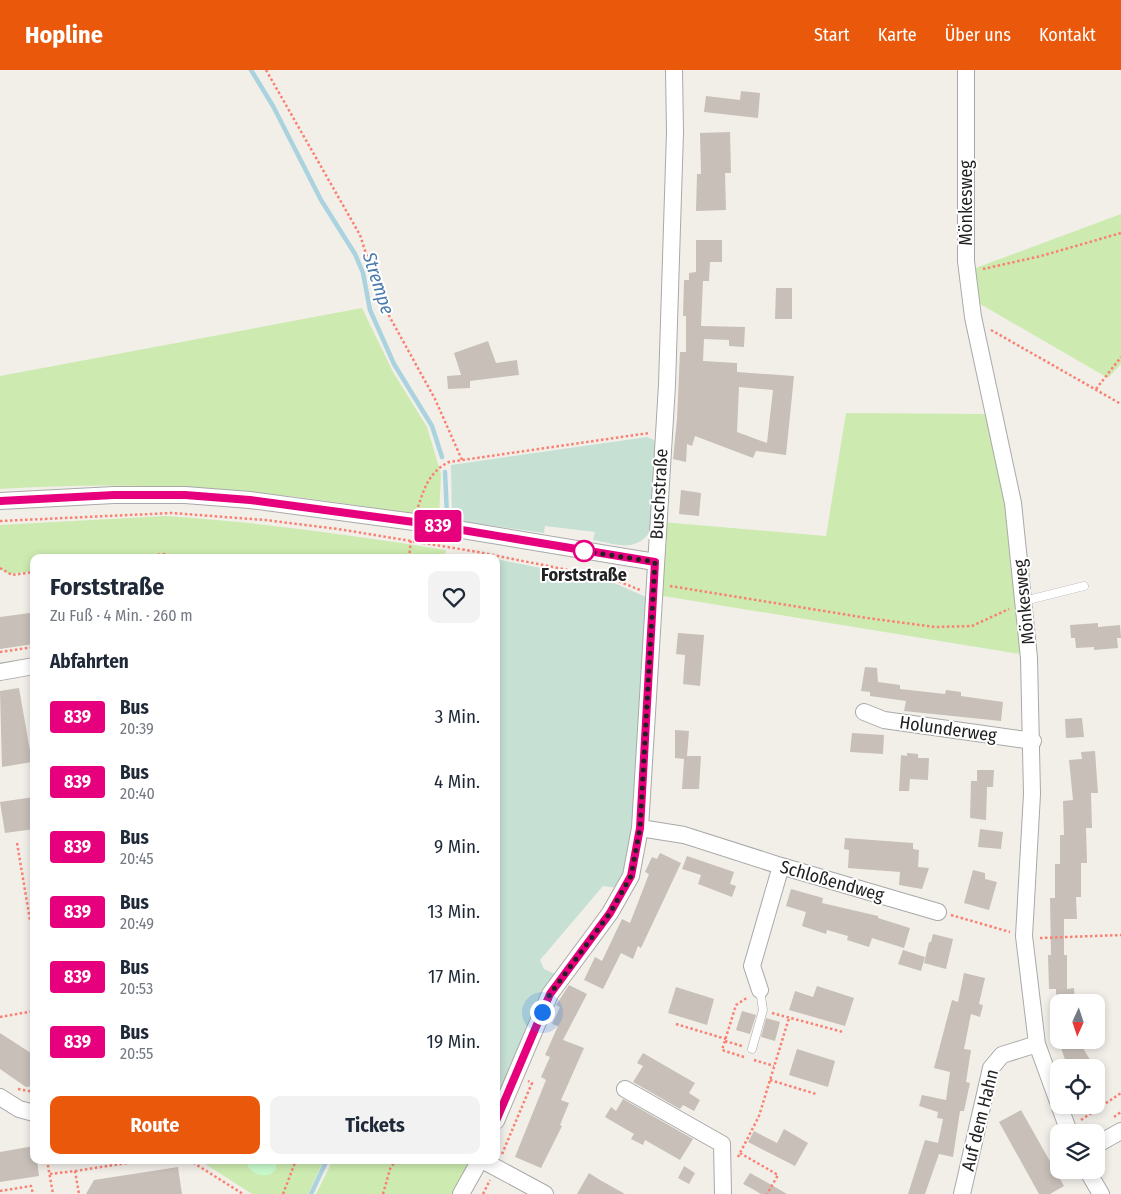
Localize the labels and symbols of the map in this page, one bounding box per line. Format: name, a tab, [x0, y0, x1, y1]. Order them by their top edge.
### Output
street label: Mönkesweg	[955, 160, 977, 246]
water label: Strempe	[357, 248, 399, 317]
street label: Buschstraße	[646, 448, 672, 540]
line badge: 839	[409, 510, 467, 542]
marker: Forststraße	[573, 540, 595, 562]
street label: Mönkesweg	[1009, 558, 1039, 646]
place label: Forststraße	[541, 564, 627, 586]
street label: Holunderweg	[898, 711, 999, 747]
street label: Schloßendweg	[778, 856, 887, 906]
north arrow	[1050, 994, 1105, 1049]
your location	[530, 1000, 555, 1025]
street label: Auf dem Hahn	[957, 1067, 1003, 1173]

